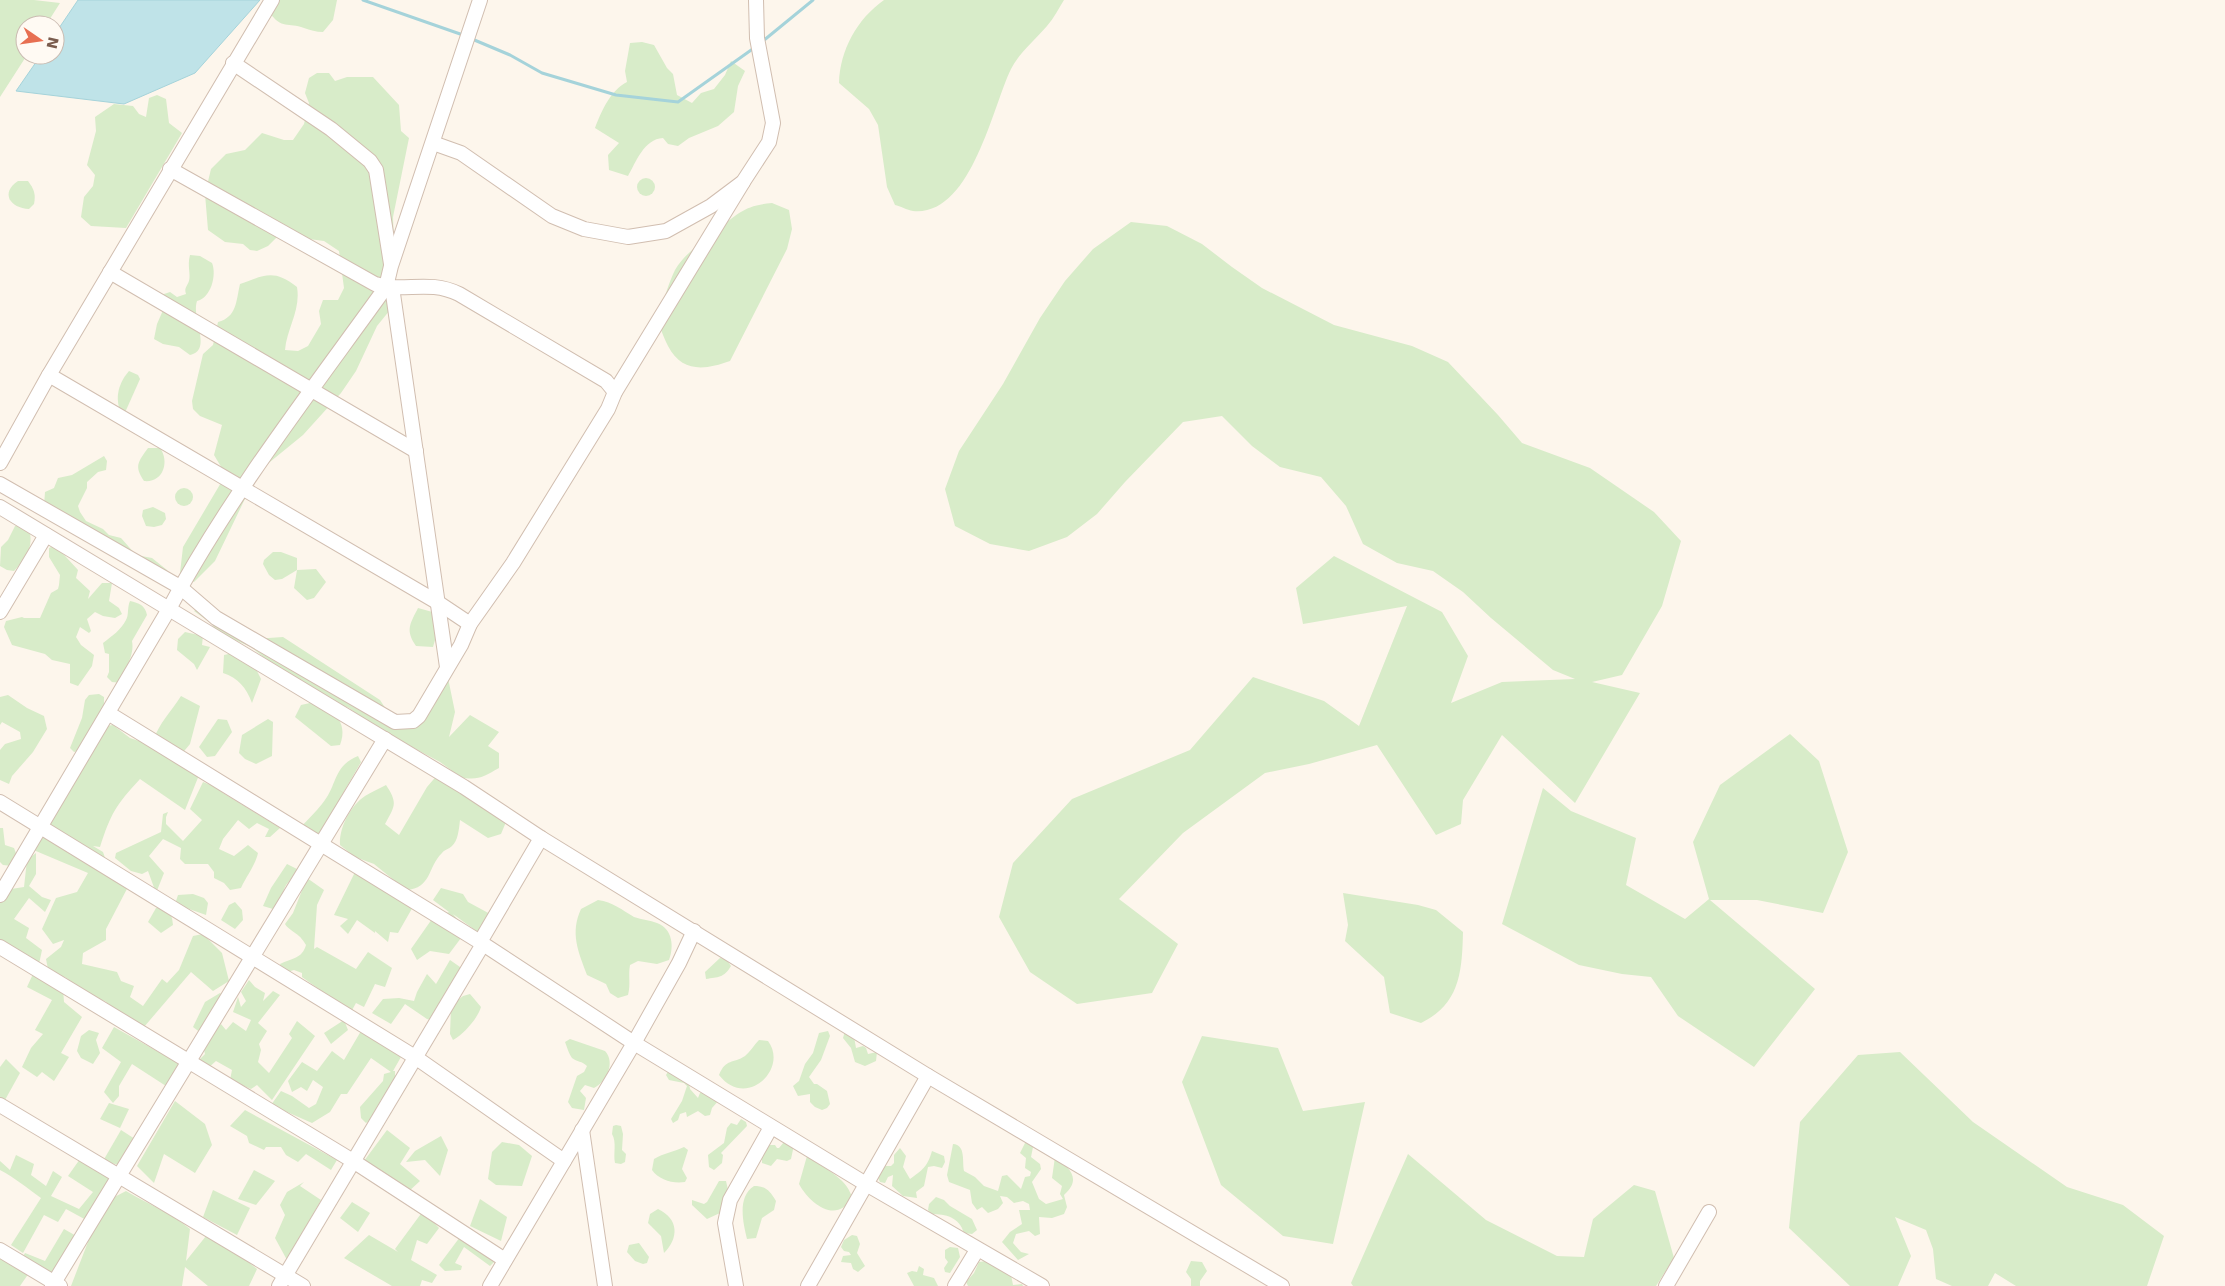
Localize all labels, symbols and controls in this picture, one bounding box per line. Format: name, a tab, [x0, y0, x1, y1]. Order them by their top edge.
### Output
north arrow	[15, 15, 65, 65]
text: N	[44, 35, 62, 50]

